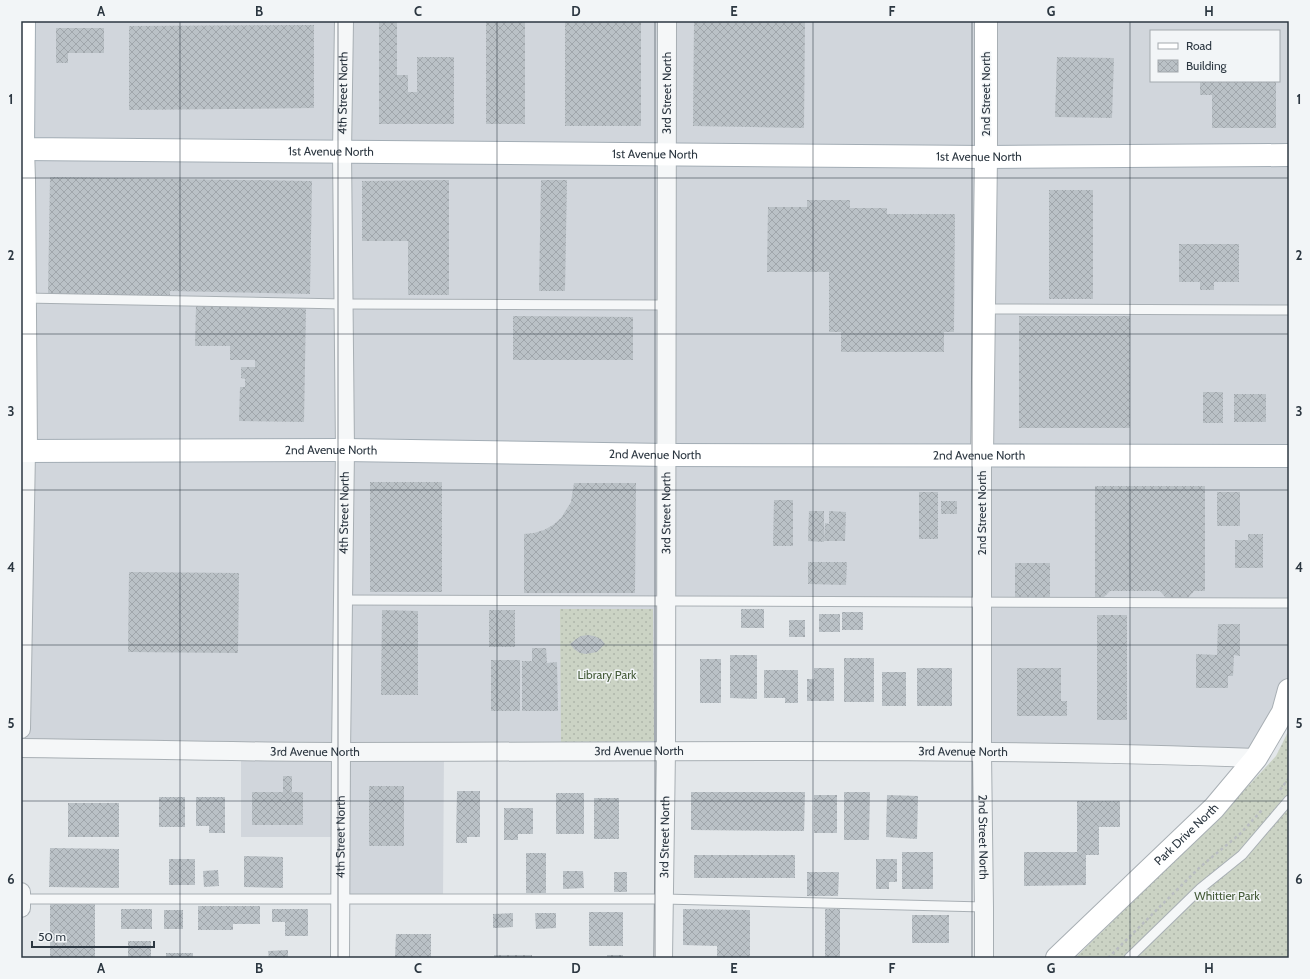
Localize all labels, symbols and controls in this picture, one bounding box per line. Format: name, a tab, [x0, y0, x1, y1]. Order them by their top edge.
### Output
text: A	[97, 3, 106, 19]
text: B	[255, 3, 263, 19]
text: C	[414, 3, 422, 19]
text: D	[571, 3, 581, 19]
text: E	[730, 3, 738, 19]
text: F	[889, 3, 896, 19]
text: G	[1047, 3, 1056, 19]
text: H	[1204, 3, 1214, 19]
legend	[1150, 30, 1280, 82]
text: Road	[1186, 38, 1212, 53]
street label: 4th Street North	[334, 51, 351, 135]
street label: 2nd Street North	[978, 51, 993, 137]
street label: 3rd Street North	[659, 52, 674, 134]
text: Building	[1186, 58, 1228, 73]
text: 1	[9, 91, 13, 107]
text: 1	[1297, 91, 1301, 107]
street label: 1st Avenue North	[288, 143, 374, 159]
street label: 1st Avenue North	[612, 146, 698, 162]
street label: 1st Avenue North	[936, 149, 1022, 164]
text: 2	[8, 247, 15, 263]
text: 2	[1296, 247, 1303, 263]
text: 3	[7, 403, 15, 419]
text: 3	[1295, 403, 1303, 419]
street label: 2nd Avenue North	[285, 442, 377, 457]
street label: 2nd Avenue North	[609, 446, 701, 462]
street label: 2nd Avenue North	[933, 447, 1025, 463]
street label: 2nd Street North	[974, 470, 989, 556]
street label: 4th Street North	[336, 471, 352, 555]
street label: 3rd Street North	[658, 472, 673, 554]
text: 4	[7, 559, 15, 575]
text: 4	[1295, 559, 1303, 575]
park label: Library Park	[578, 667, 637, 682]
text: 5	[8, 715, 15, 731]
text: 5	[1296, 715, 1303, 731]
street label: 3rd Avenue North	[594, 743, 684, 758]
street label: 3rd Avenue North	[918, 743, 1008, 759]
street label: 3rd Avenue North	[270, 744, 360, 759]
street label: 2nd Street North	[976, 794, 992, 880]
street label: 4th Street North	[332, 795, 348, 879]
street label: 3rd Street North	[656, 796, 672, 878]
street label: Park Drive North	[1151, 800, 1222, 868]
text: 6	[7, 871, 15, 887]
text: 6	[1295, 871, 1303, 887]
park label: Whittier Park	[1194, 888, 1260, 903]
scale bar	[32, 923, 154, 949]
text: 50 m	[38, 929, 66, 944]
text: A	[97, 960, 106, 976]
text: B	[255, 960, 263, 976]
text: C	[414, 960, 422, 976]
text: D	[571, 960, 581, 976]
text: E	[730, 960, 738, 976]
text: F	[889, 960, 896, 976]
text: G	[1047, 960, 1056, 976]
text: H	[1204, 960, 1214, 976]

